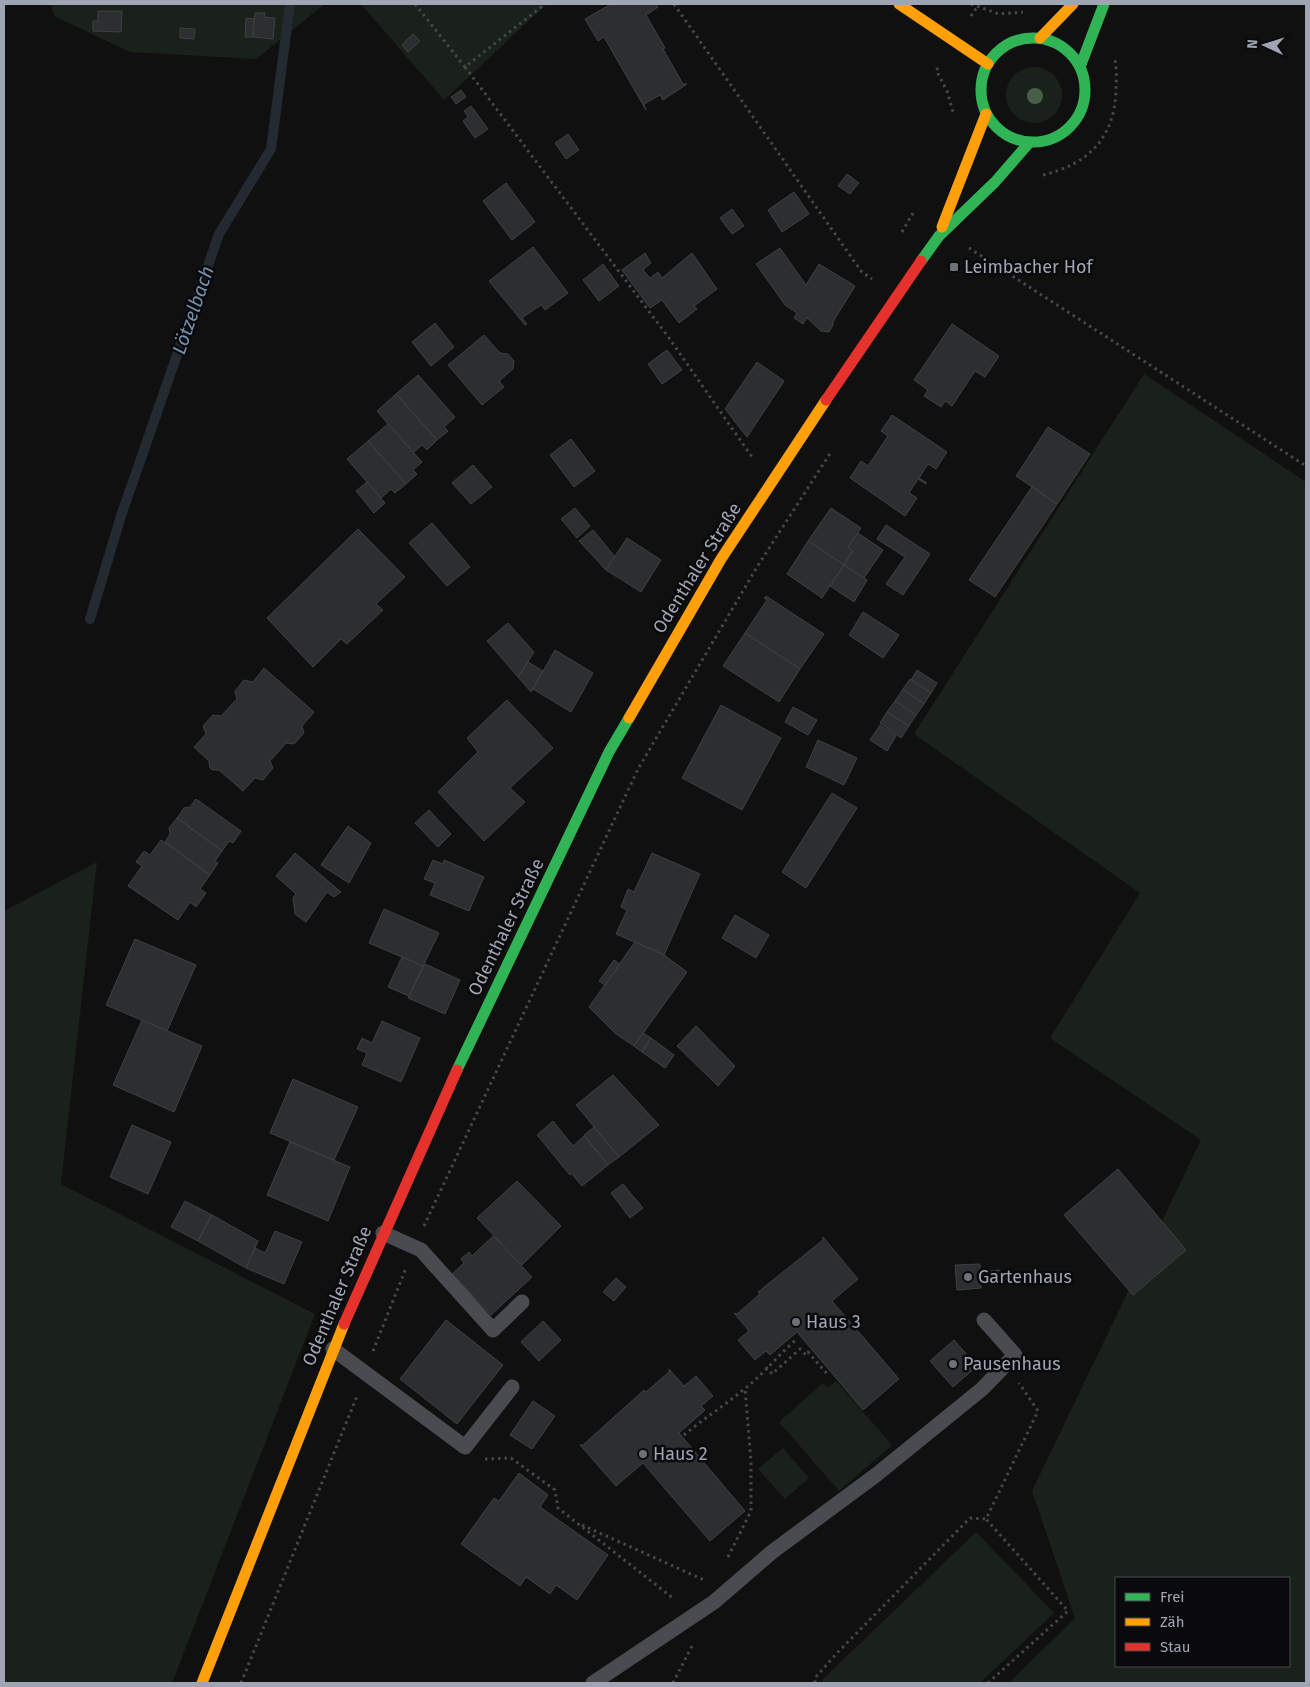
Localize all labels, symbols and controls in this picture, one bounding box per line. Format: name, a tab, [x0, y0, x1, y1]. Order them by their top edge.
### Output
north arrow	[1240, 20, 1290, 70]
text: N	[1244, 39, 1261, 49]
place label: Leimbacher Hof	[964, 256, 1095, 278]
marker: Leimbacher Hof	[948, 261, 960, 273]
water label: Lötzelbach	[167, 263, 219, 357]
street label: Odenthaler Straße	[648, 499, 746, 637]
street label: Odenthaler Straße	[463, 855, 549, 999]
street label: Odenthaler Straße	[298, 1223, 376, 1369]
place label: Gartenhaus	[978, 1266, 1072, 1288]
marker: Gartenhaus	[962, 1271, 974, 1283]
place label: Haus 3	[806, 1311, 861, 1333]
marker: Haus 3	[790, 1316, 802, 1328]
place label: Pausenhaus	[963, 1353, 1061, 1375]
marker: Pausenhaus	[947, 1358, 959, 1370]
place label: Haus 2	[653, 1443, 708, 1465]
marker: Haus 2	[637, 1448, 649, 1460]
legend	[1115, 1577, 1290, 1667]
text: Frei	[1160, 1588, 1185, 1606]
text: Zäh	[1160, 1613, 1185, 1631]
text: Stau	[1160, 1638, 1190, 1656]

